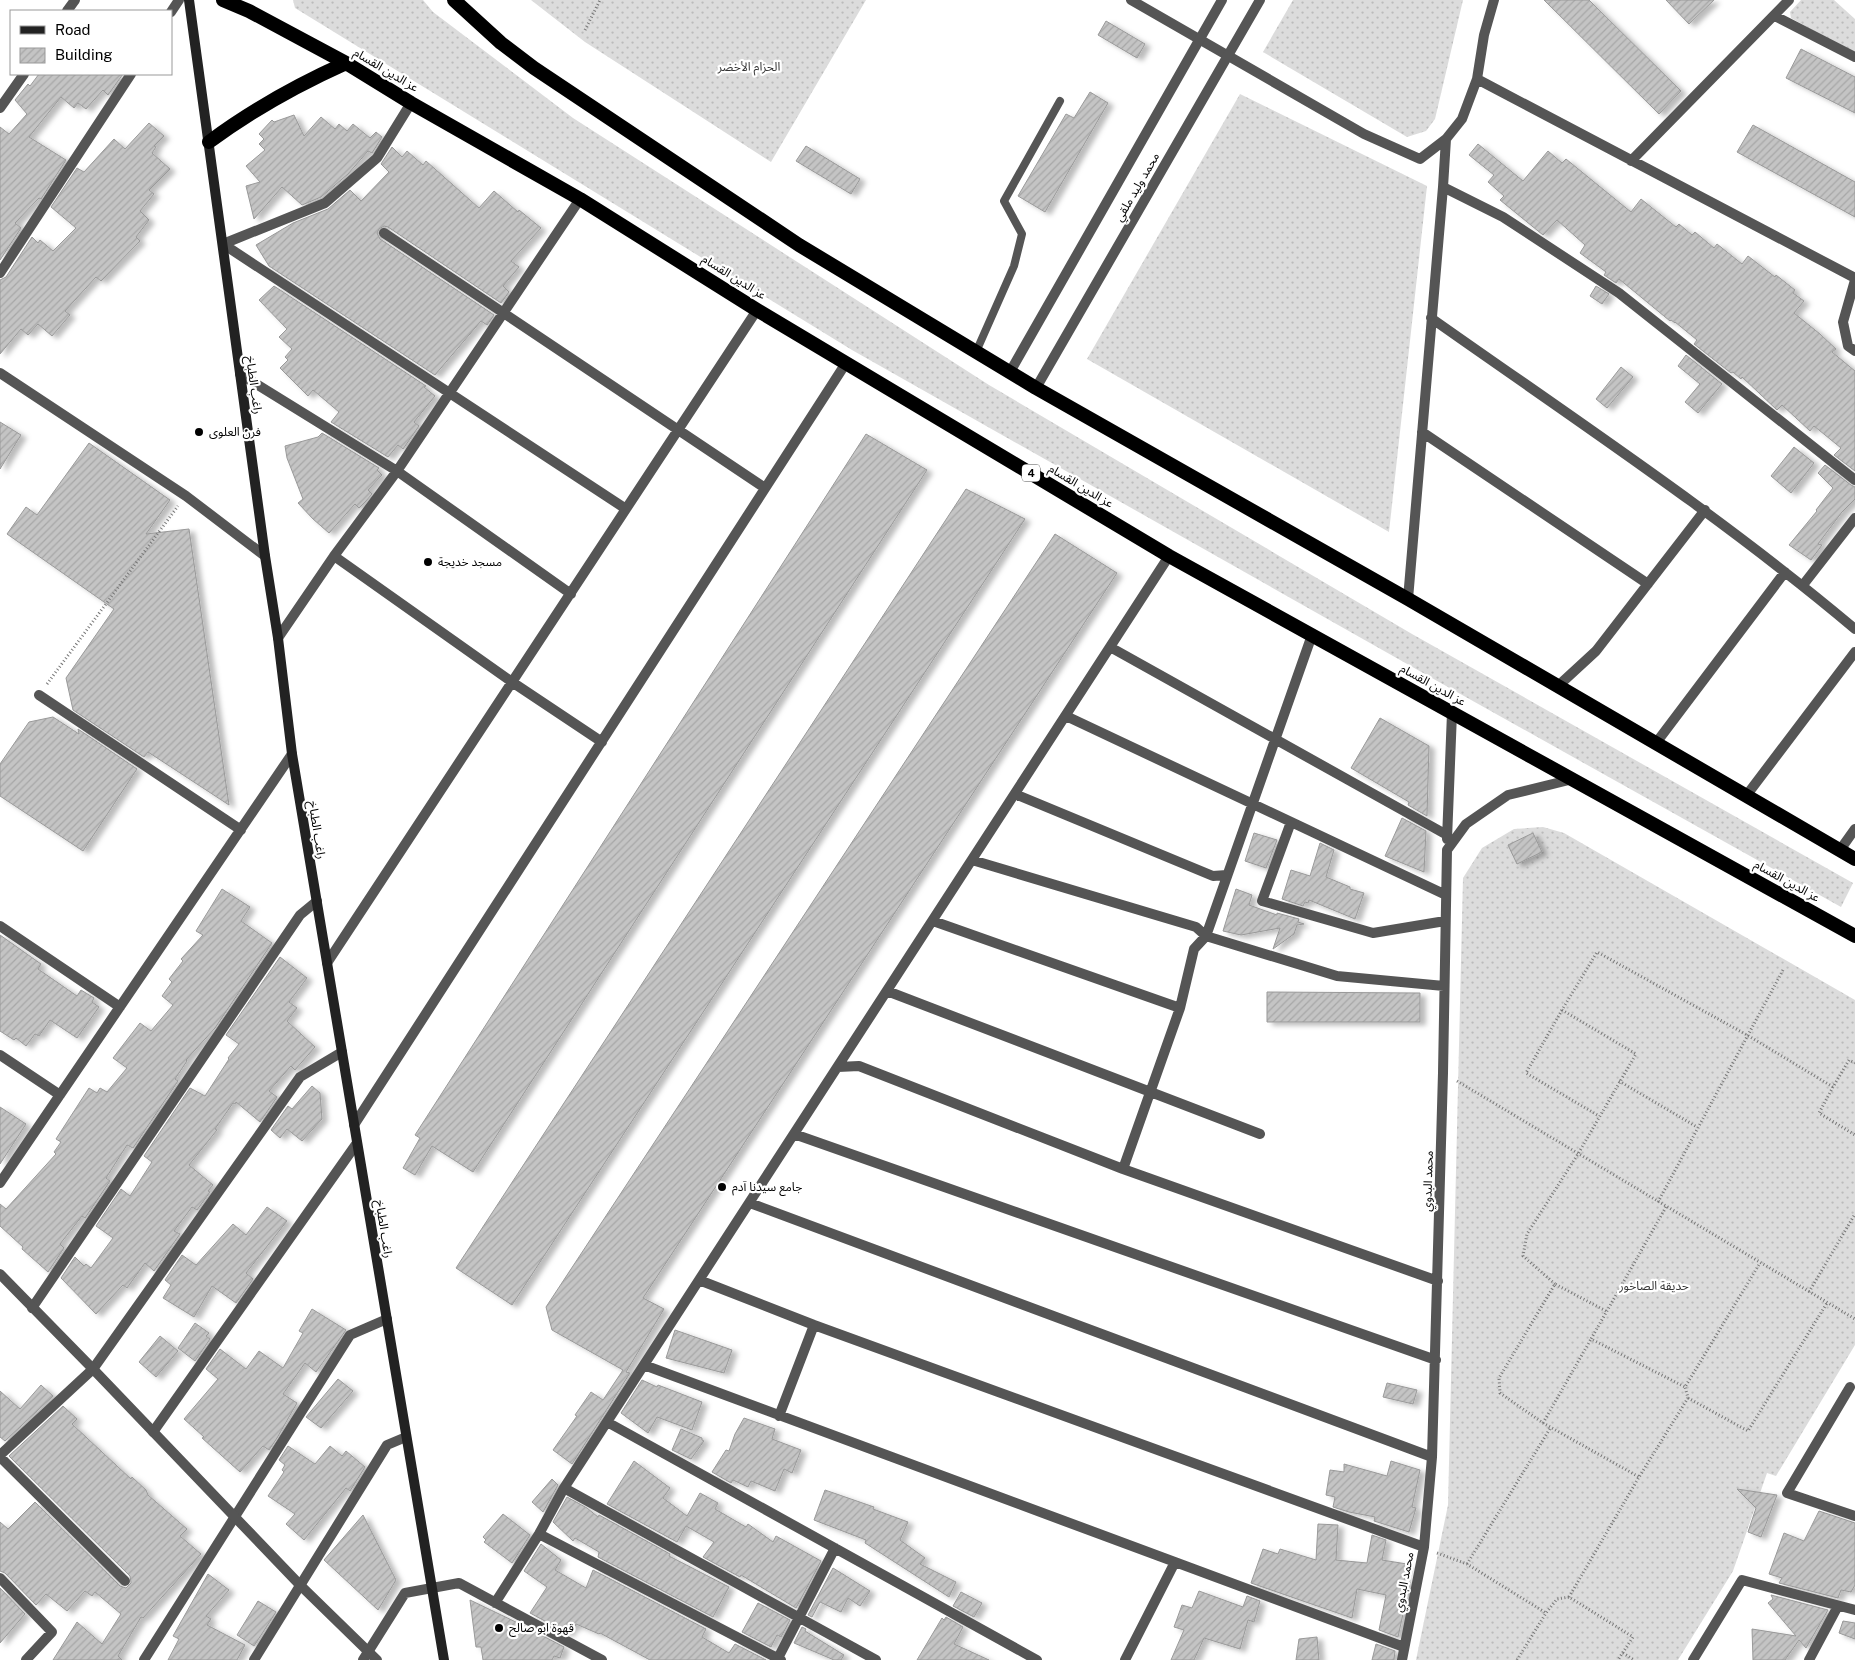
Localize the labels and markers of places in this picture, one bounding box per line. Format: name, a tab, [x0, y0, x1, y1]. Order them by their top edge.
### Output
place label: فرن العلوى	[209, 425, 261, 439]
marker: فرن العلوى	[193, 426, 205, 438]
place label: مسجد خديجة	[438, 555, 502, 569]
marker: مسجد خديجة	[422, 556, 434, 568]
place label: جامع سيدنا آدم	[732, 1180, 802, 1196]
marker: جامع سيدنا آدم	[716, 1181, 728, 1193]
place label: قهوة ابو صالح	[509, 1621, 574, 1637]
marker: قهوة ابو صالح	[493, 1622, 505, 1634]

